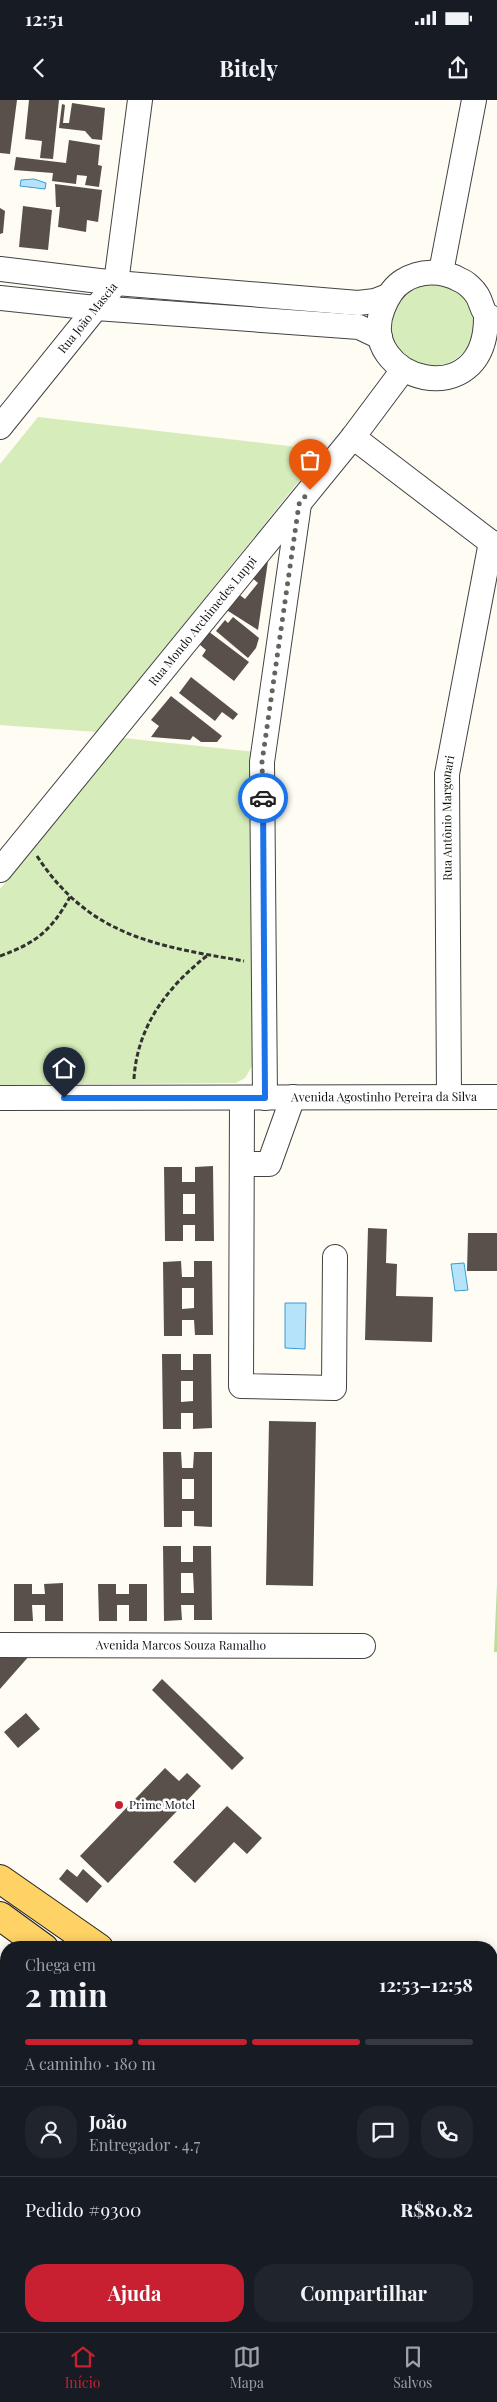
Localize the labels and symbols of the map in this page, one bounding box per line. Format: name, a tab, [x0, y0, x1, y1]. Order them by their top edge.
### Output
street label: Rua João Mascia	[54, 279, 120, 356]
pin	[289, 439, 331, 490]
street label: Rua Mondo Archimedes Luppi	[144, 552, 260, 689]
street label: Rua Antônio Margonari	[438, 753, 457, 881]
courier	[238, 773, 288, 823]
pin	[43, 1047, 85, 1098]
street label: Avenida Agostinho Pereira da Silva	[290, 1088, 477, 1104]
street label: Avenida Marcos Souza Ramalho	[95, 1636, 267, 1653]
place label: Prime Motel	[129, 1796, 196, 1812]
marker: Prime Motel	[113, 1799, 125, 1811]

